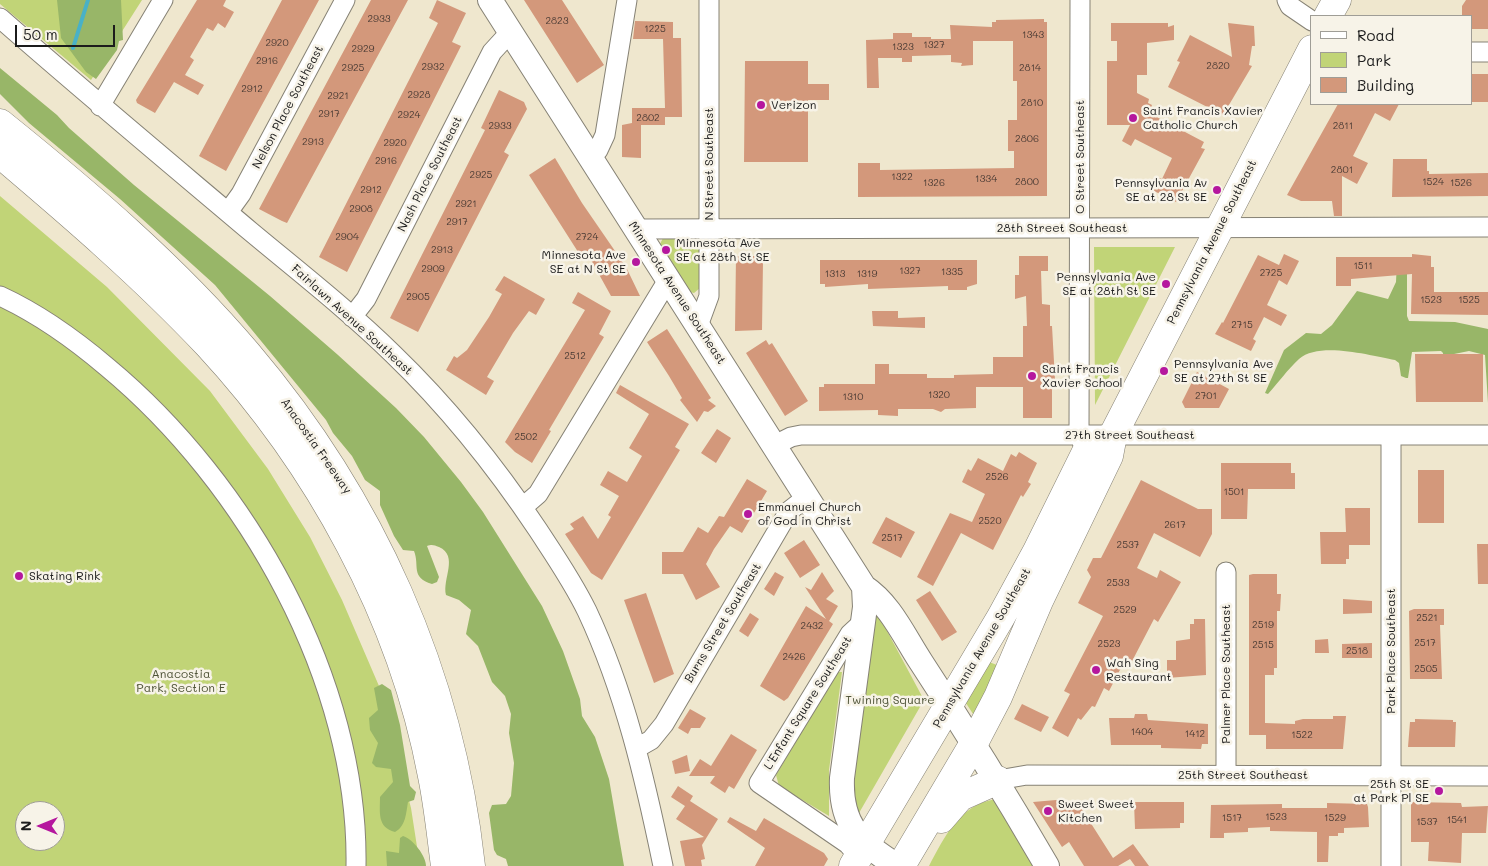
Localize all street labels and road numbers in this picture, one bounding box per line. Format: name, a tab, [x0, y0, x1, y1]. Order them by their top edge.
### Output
street label: Nelson Place Southeast	[249, 43, 327, 171]
street label: O Street Southeast	[1073, 100, 1087, 214]
street label: N Street Southeast	[702, 107, 716, 221]
street label: Nash Place Southeast	[395, 114, 465, 234]
street label: Pennsylvania Avenue Southeast	[1164, 157, 1260, 327]
street label: Minnesota Avenue Southeast	[625, 219, 729, 367]
street label: 28th Street Southeast	[997, 221, 1127, 235]
street label: Fairlawn Avenue Southeast	[288, 262, 416, 378]
street label: Anacostia Freeway	[278, 395, 354, 497]
street label: 27th Street Southeast	[1065, 428, 1195, 442]
street label: Burns Street Southeast	[682, 561, 764, 685]
street label: Pennsylvania Avenue Southeast	[930, 565, 1034, 731]
street label: Park Place Southeast	[1384, 588, 1398, 714]
street label: Palmer Place Southeast	[1219, 604, 1233, 744]
street label: L'Enfant Square Southeast	[761, 634, 855, 772]
street label: 25th Street Southeast	[1178, 768, 1308, 782]

